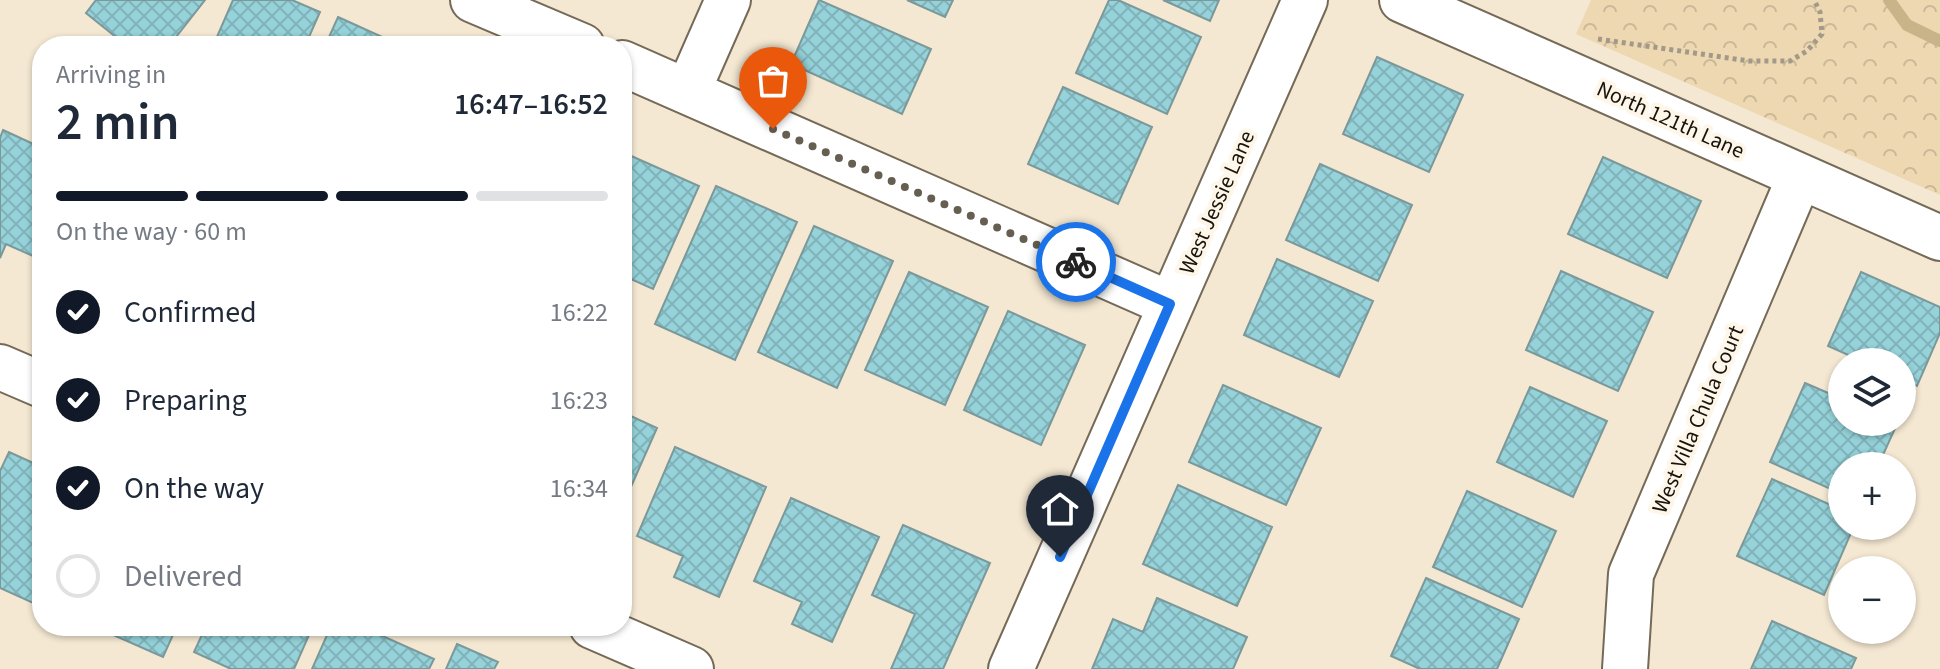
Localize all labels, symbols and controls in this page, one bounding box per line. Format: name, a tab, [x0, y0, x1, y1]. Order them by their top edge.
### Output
pin	[739, 47, 807, 129]
text: Arriving in	[56, 56, 166, 93]
icon: bag	[751, 59, 795, 103]
street label: North 121th Lane	[1591, 73, 1750, 167]
text: 16:47–16:52	[454, 83, 608, 126]
text: 2 min	[56, 86, 180, 160]
street label: West Jessie Lane	[1171, 125, 1263, 279]
text: On the way · 60 m	[56, 213, 247, 250]
courier	[1036, 222, 1116, 302]
icon: bike	[1054, 240, 1098, 284]
icon: check	[56, 290, 100, 334]
text: Confirmed	[124, 291, 257, 334]
text: 16:22	[550, 294, 608, 331]
street label: West Villa Chula Court	[1644, 320, 1752, 518]
map controls	[1828, 348, 1916, 644]
button: layers	[1828, 348, 1916, 436]
icon: check	[56, 378, 100, 422]
text: Preparing	[124, 379, 247, 422]
text: 16:23	[550, 382, 608, 419]
button: +	[1828, 452, 1916, 540]
icon: check	[56, 466, 100, 510]
text: On the way	[124, 467, 264, 510]
text: 16:34	[550, 470, 608, 507]
pin	[1026, 475, 1094, 557]
icon: home	[1038, 487, 1082, 531]
text: Delivered	[124, 555, 243, 598]
button: −	[1828, 556, 1916, 644]

